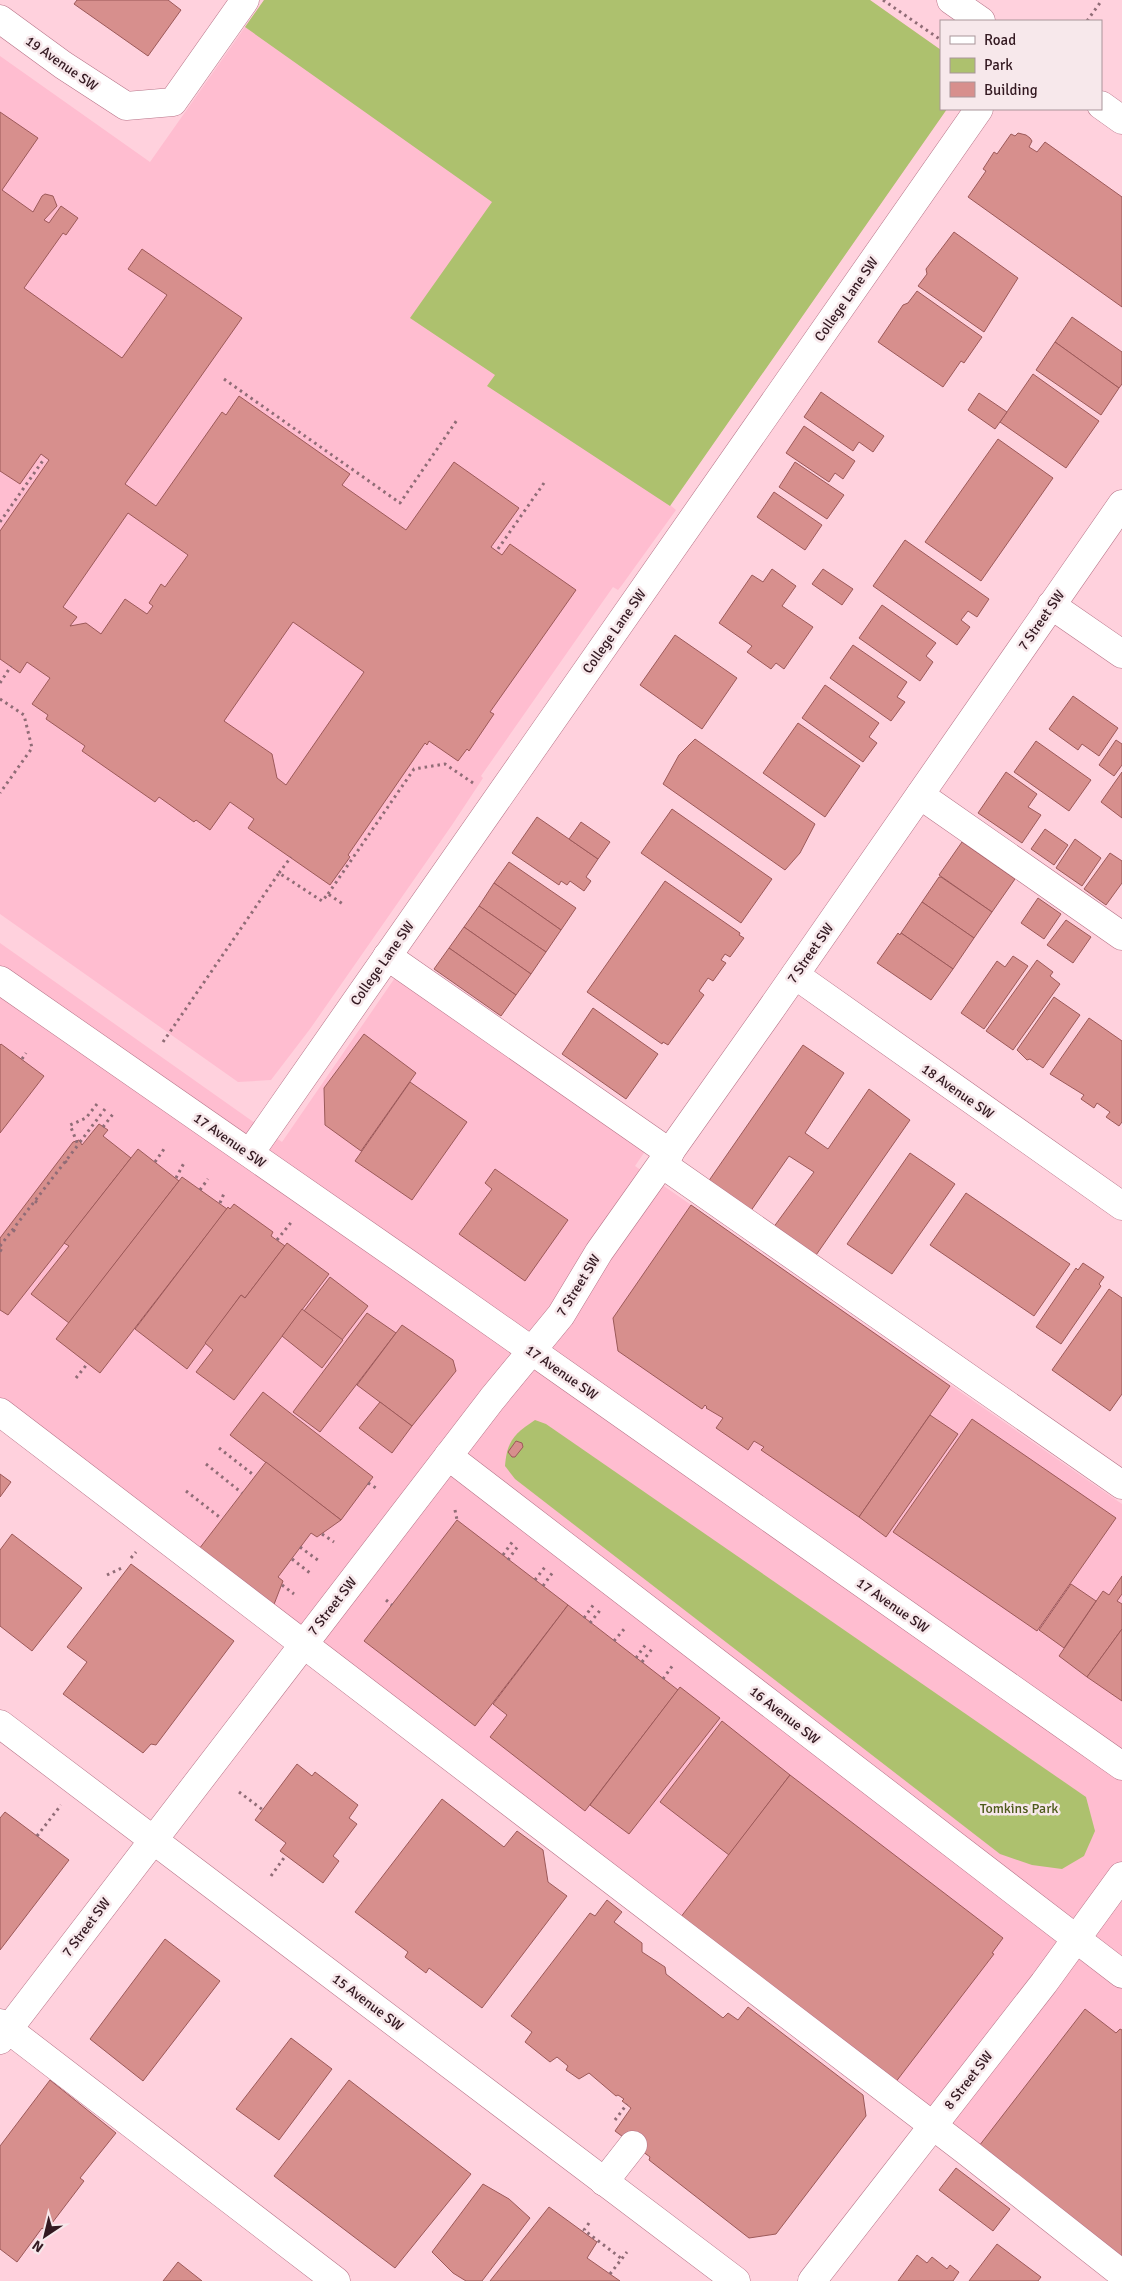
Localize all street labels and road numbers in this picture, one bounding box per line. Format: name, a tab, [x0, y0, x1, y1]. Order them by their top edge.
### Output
street label: 19 Avenue SW	[22, 32, 101, 95]
street label: College Lane SW	[811, 254, 882, 345]
street label: College Lane SW	[579, 586, 650, 677]
street label: 7 Street SW	[1014, 587, 1068, 654]
street label: College Lane SW	[347, 918, 418, 1009]
street label: 7 Street SW	[783, 920, 837, 987]
street label: 18 Avenue SW	[918, 1060, 997, 1123]
street label: 17 Avenue SW	[190, 1109, 269, 1172]
street label: 7 Street SW	[553, 1251, 604, 1319]
street label: 17 Avenue SW	[522, 1341, 601, 1404]
street label: 7 Street SW	[304, 1574, 361, 1639]
street label: 17 Avenue SW	[853, 1574, 932, 1637]
street label: 16 Avenue SW	[746, 1683, 823, 1748]
street label: 7 Street SW	[59, 1894, 114, 1960]
street label: 15 Avenue SW	[329, 1970, 407, 2035]
street label: 8 Street SW	[940, 2048, 997, 2113]

